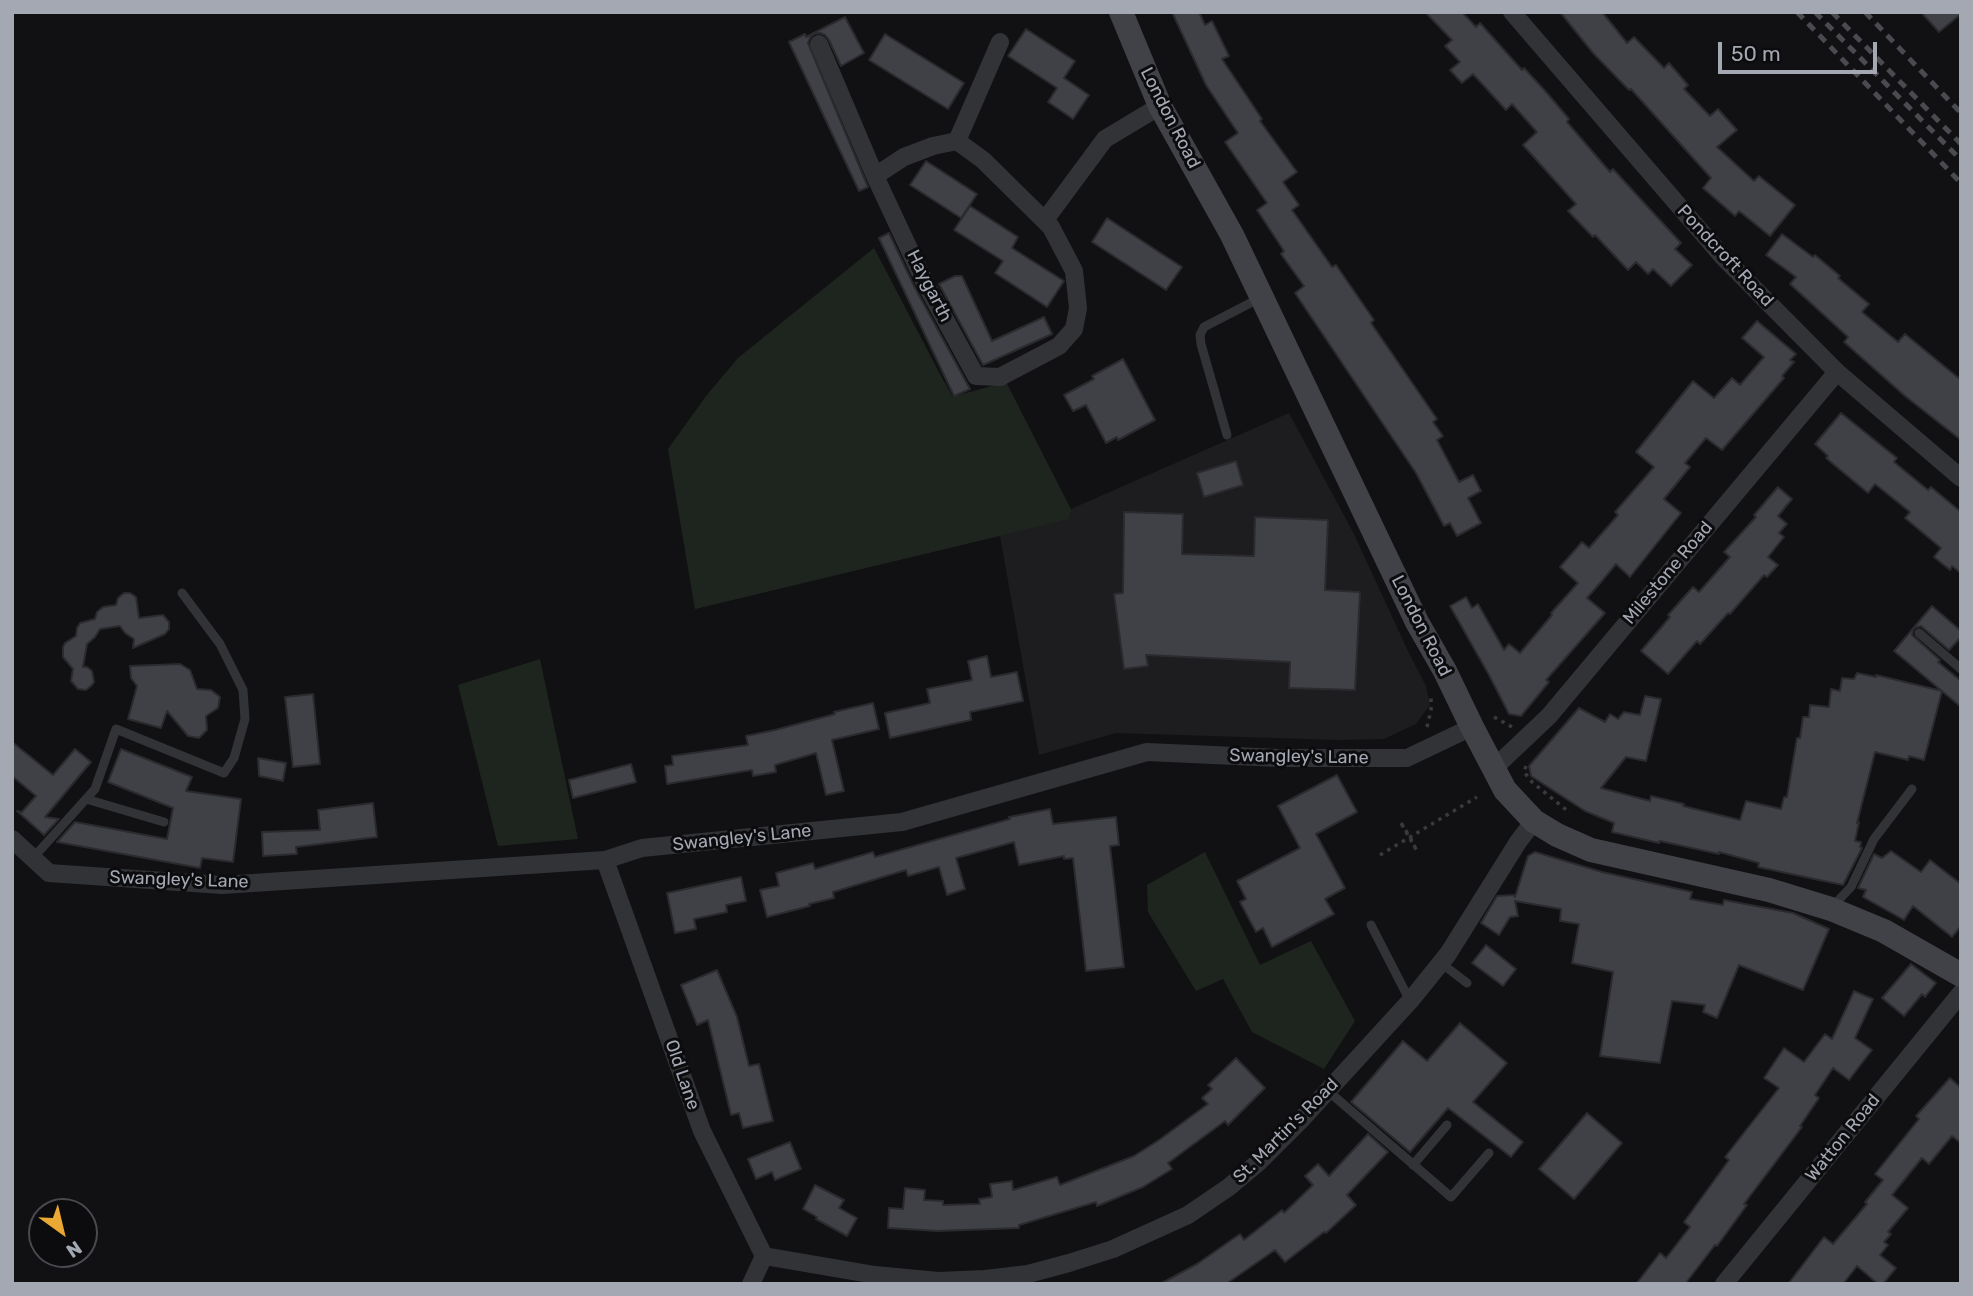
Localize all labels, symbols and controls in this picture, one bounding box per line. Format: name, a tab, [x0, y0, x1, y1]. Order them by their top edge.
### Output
scale bar	[1721, 28, 1880, 72]
text: 50 m	[1731, 41, 1781, 66]
street label: London Road	[1135, 64, 1205, 172]
street label: Pondcroft Road	[1672, 201, 1778, 311]
street label: Haygarth	[902, 246, 956, 326]
street label: Milestone Road	[1619, 517, 1717, 629]
street label: London Road	[1386, 572, 1456, 680]
street label: Swangley's Lane	[1229, 745, 1369, 769]
street label: Swangley's Lane	[672, 820, 812, 856]
street label: Swangley's Lane	[109, 867, 249, 893]
street label: Old Lane	[660, 1037, 704, 1113]
street label: St. Martin's Road	[1229, 1074, 1343, 1188]
street label: Watton Road	[1801, 1090, 1885, 1186]
north arrow	[28, 1198, 98, 1268]
text: N	[62, 1236, 86, 1263]

